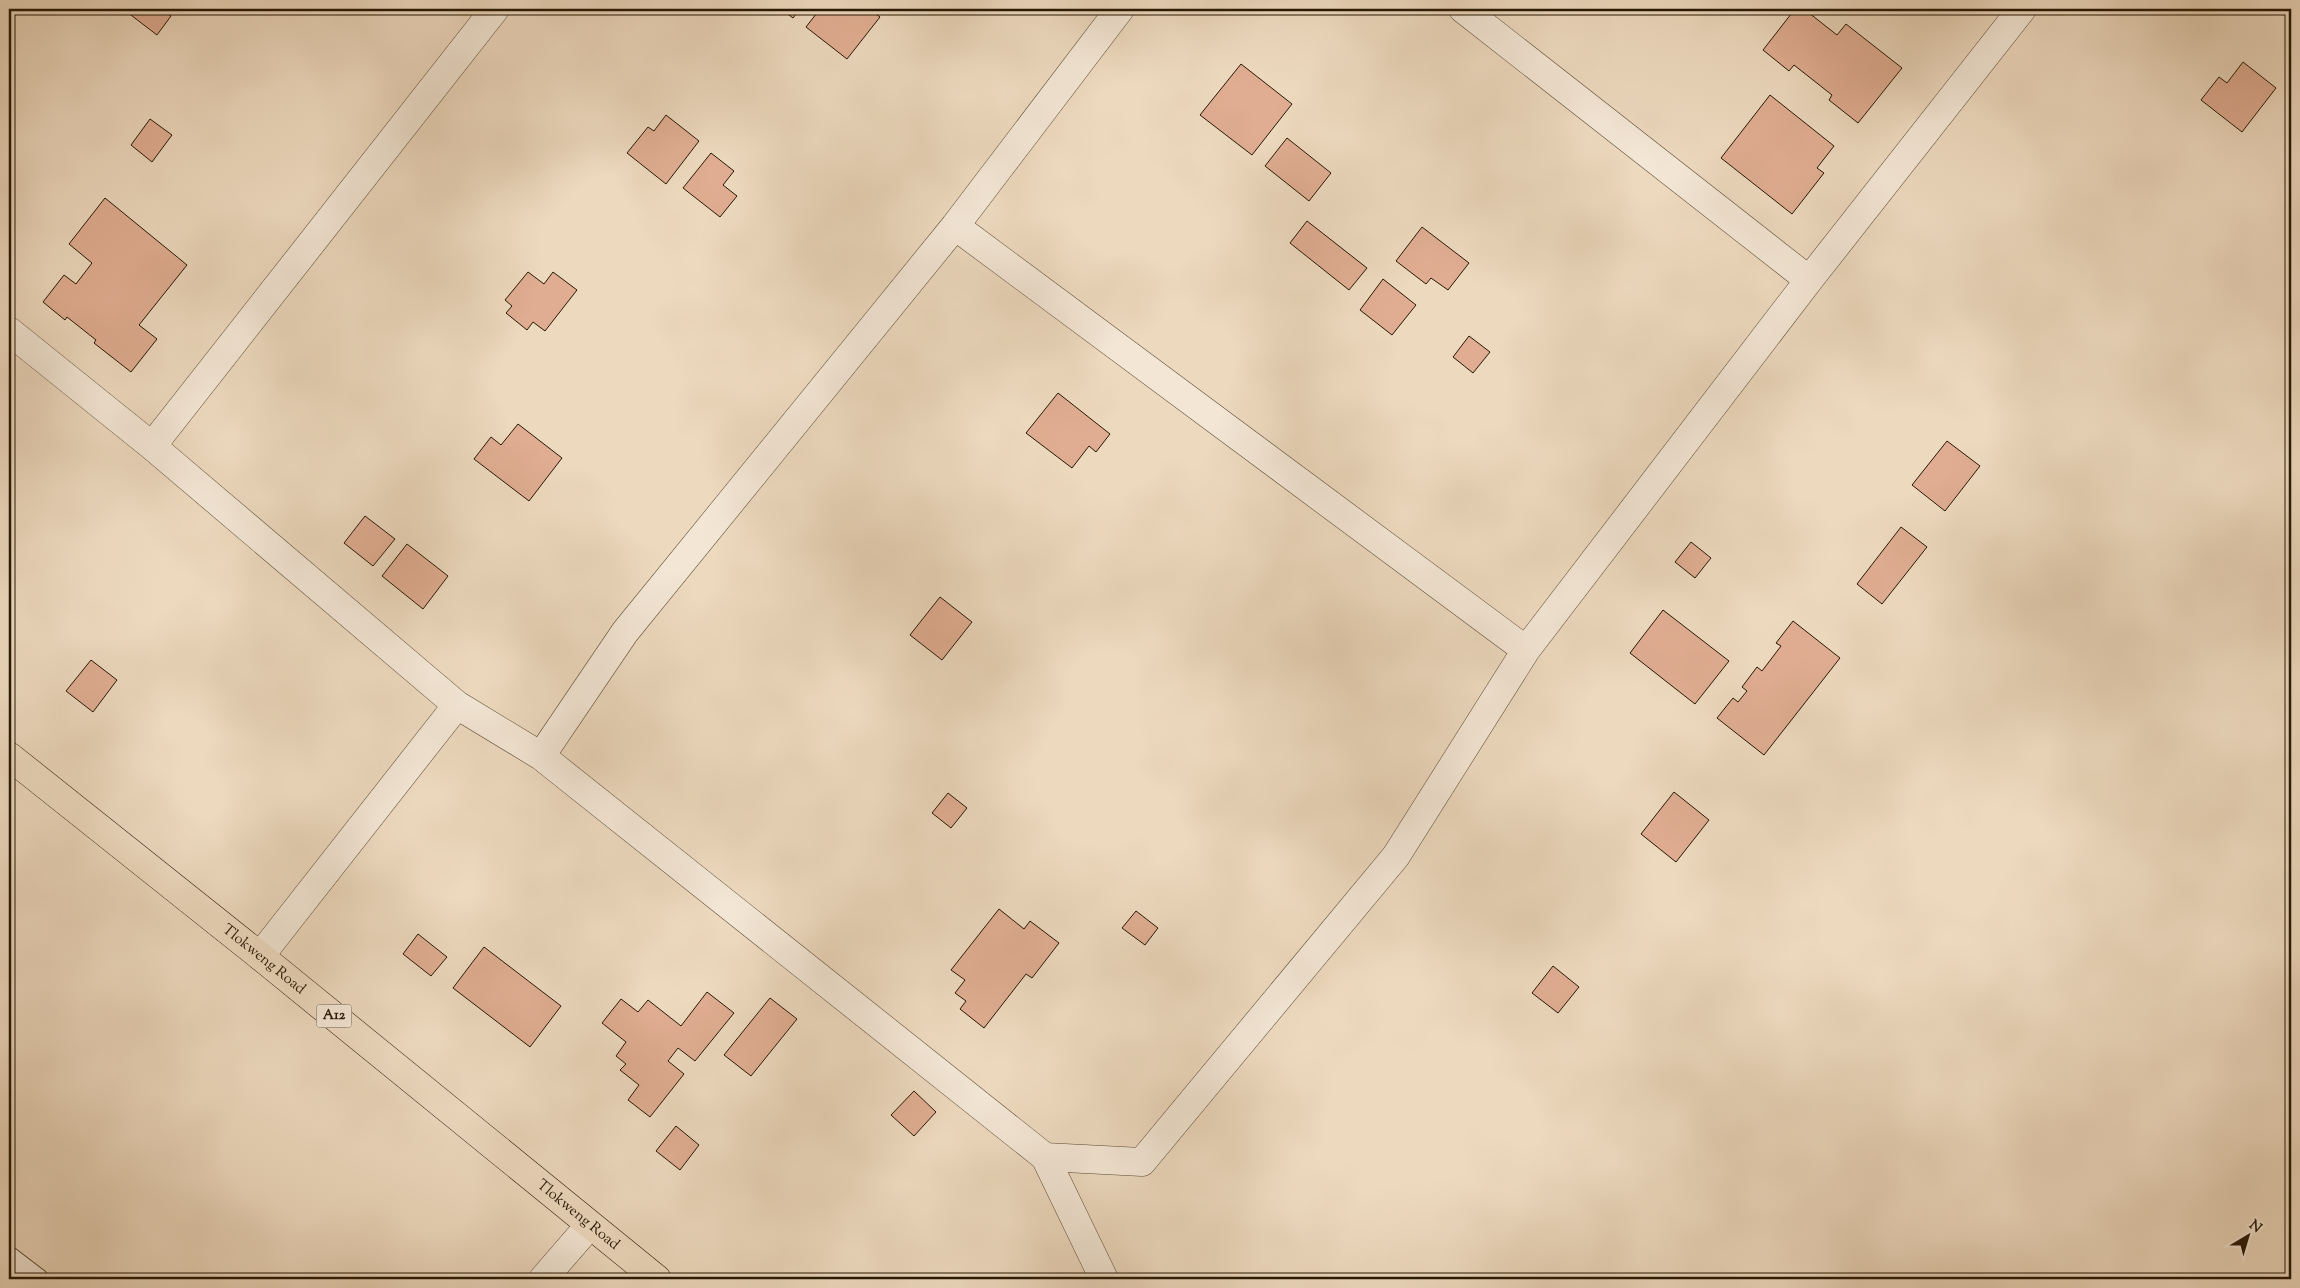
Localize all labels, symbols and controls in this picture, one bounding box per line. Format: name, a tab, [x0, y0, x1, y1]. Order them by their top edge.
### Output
street label: Tlokweng Road	[218, 919, 310, 1000]
road number: A12	[316, 1004, 352, 1028]
street label: Tlokweng Road	[532, 1175, 624, 1255]
north arrow	[2222, 1210, 2272, 1260]
text: N	[2244, 1216, 2265, 1239]

